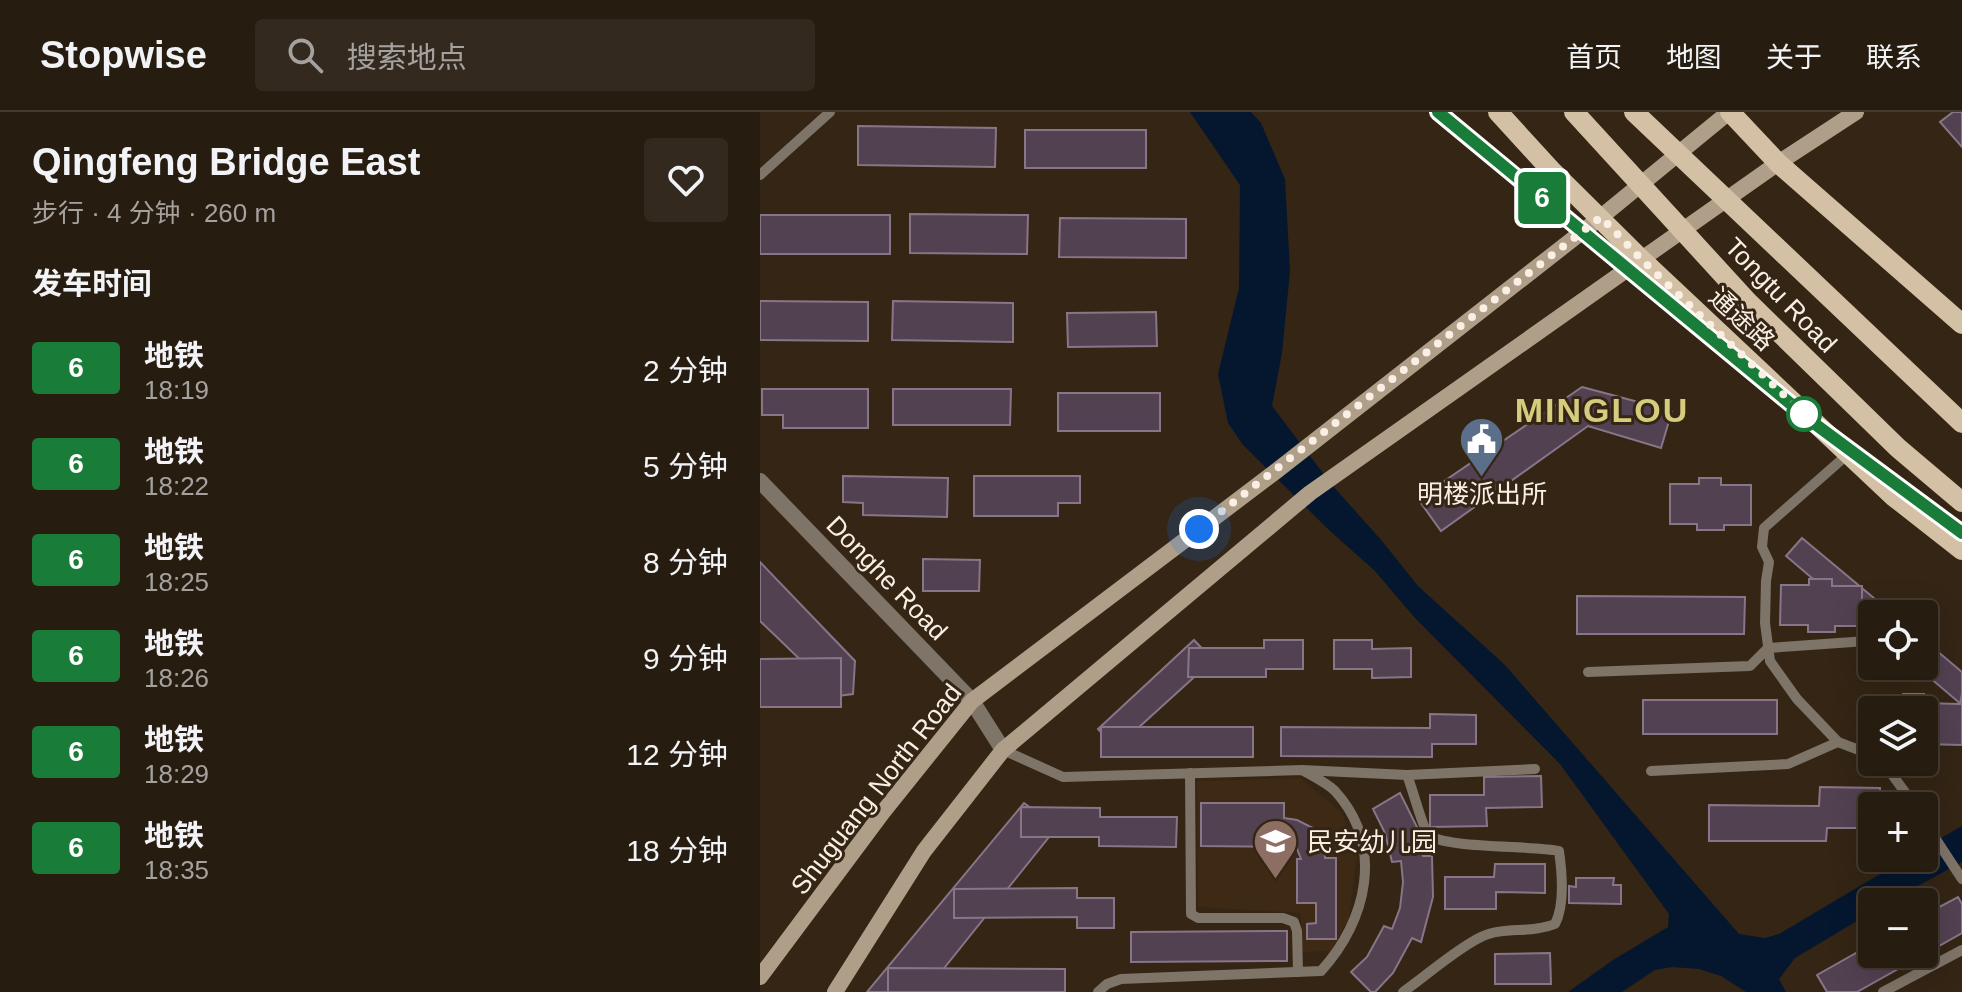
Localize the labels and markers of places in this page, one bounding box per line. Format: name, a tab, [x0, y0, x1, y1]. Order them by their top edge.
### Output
unlabelled marker	[1787, 397, 1821, 431]
public building icon: 明楼派出所	[1458, 415, 1506, 478]
place label: 明楼派出所	[1417, 479, 1547, 509]
school or university icon: 民安幼儿园	[1252, 818, 1300, 881]
place label: 民安幼儿园	[1307, 827, 1437, 857]

